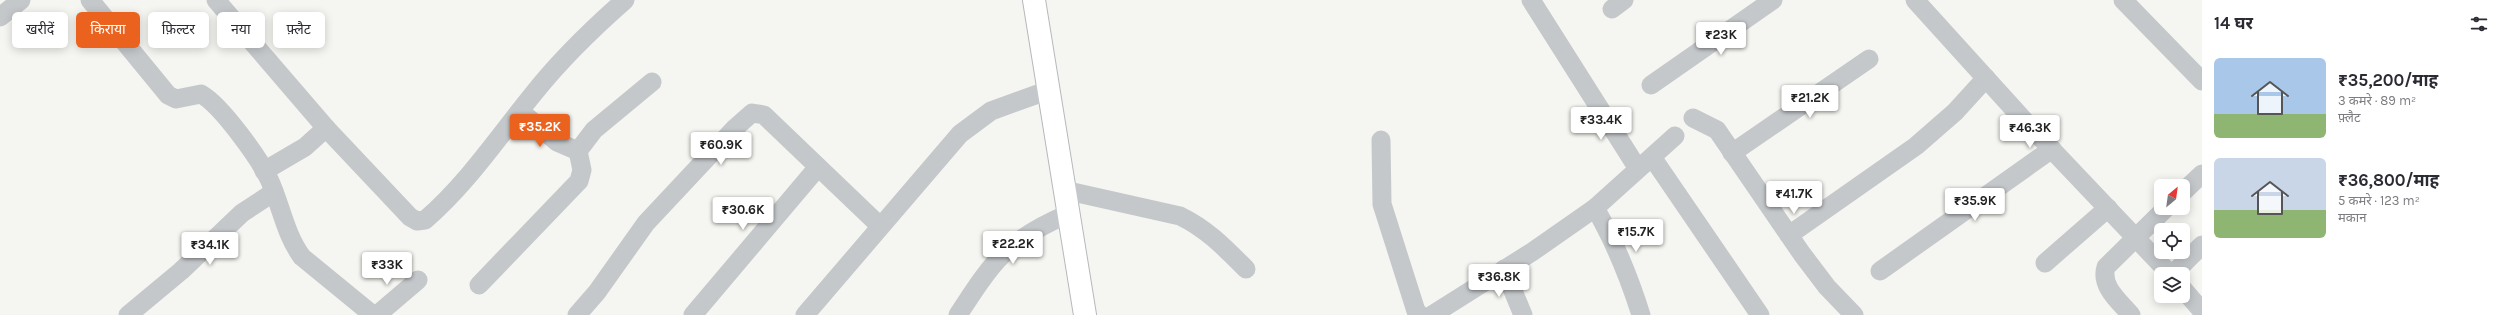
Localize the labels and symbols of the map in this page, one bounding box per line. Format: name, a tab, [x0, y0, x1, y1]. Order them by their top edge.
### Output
pin: ₹23K	[1697, 22, 1745, 56]
pin: ₹21.2K	[1777, 85, 1843, 119]
pin: ₹33.4K	[1568, 107, 1634, 141]
pin: ₹35.2K	[507, 114, 573, 148]
pin: ₹46.3K	[1997, 115, 2063, 149]
pin: ₹60.9K	[688, 132, 754, 166]
north arrow	[2154, 179, 2190, 215]
pin: ₹41.7K	[1761, 181, 1827, 215]
pin: ₹35.9K	[1942, 188, 2008, 222]
pin: ₹30.6K	[710, 197, 776, 231]
pin: ₹15.7K	[1603, 219, 1669, 253]
pin: ₹22.2K	[980, 231, 1046, 265]
pin: ₹34.1K	[177, 232, 243, 266]
pin: ₹33K	[363, 252, 411, 286]
pin: ₹36.8K	[1466, 264, 1532, 298]

